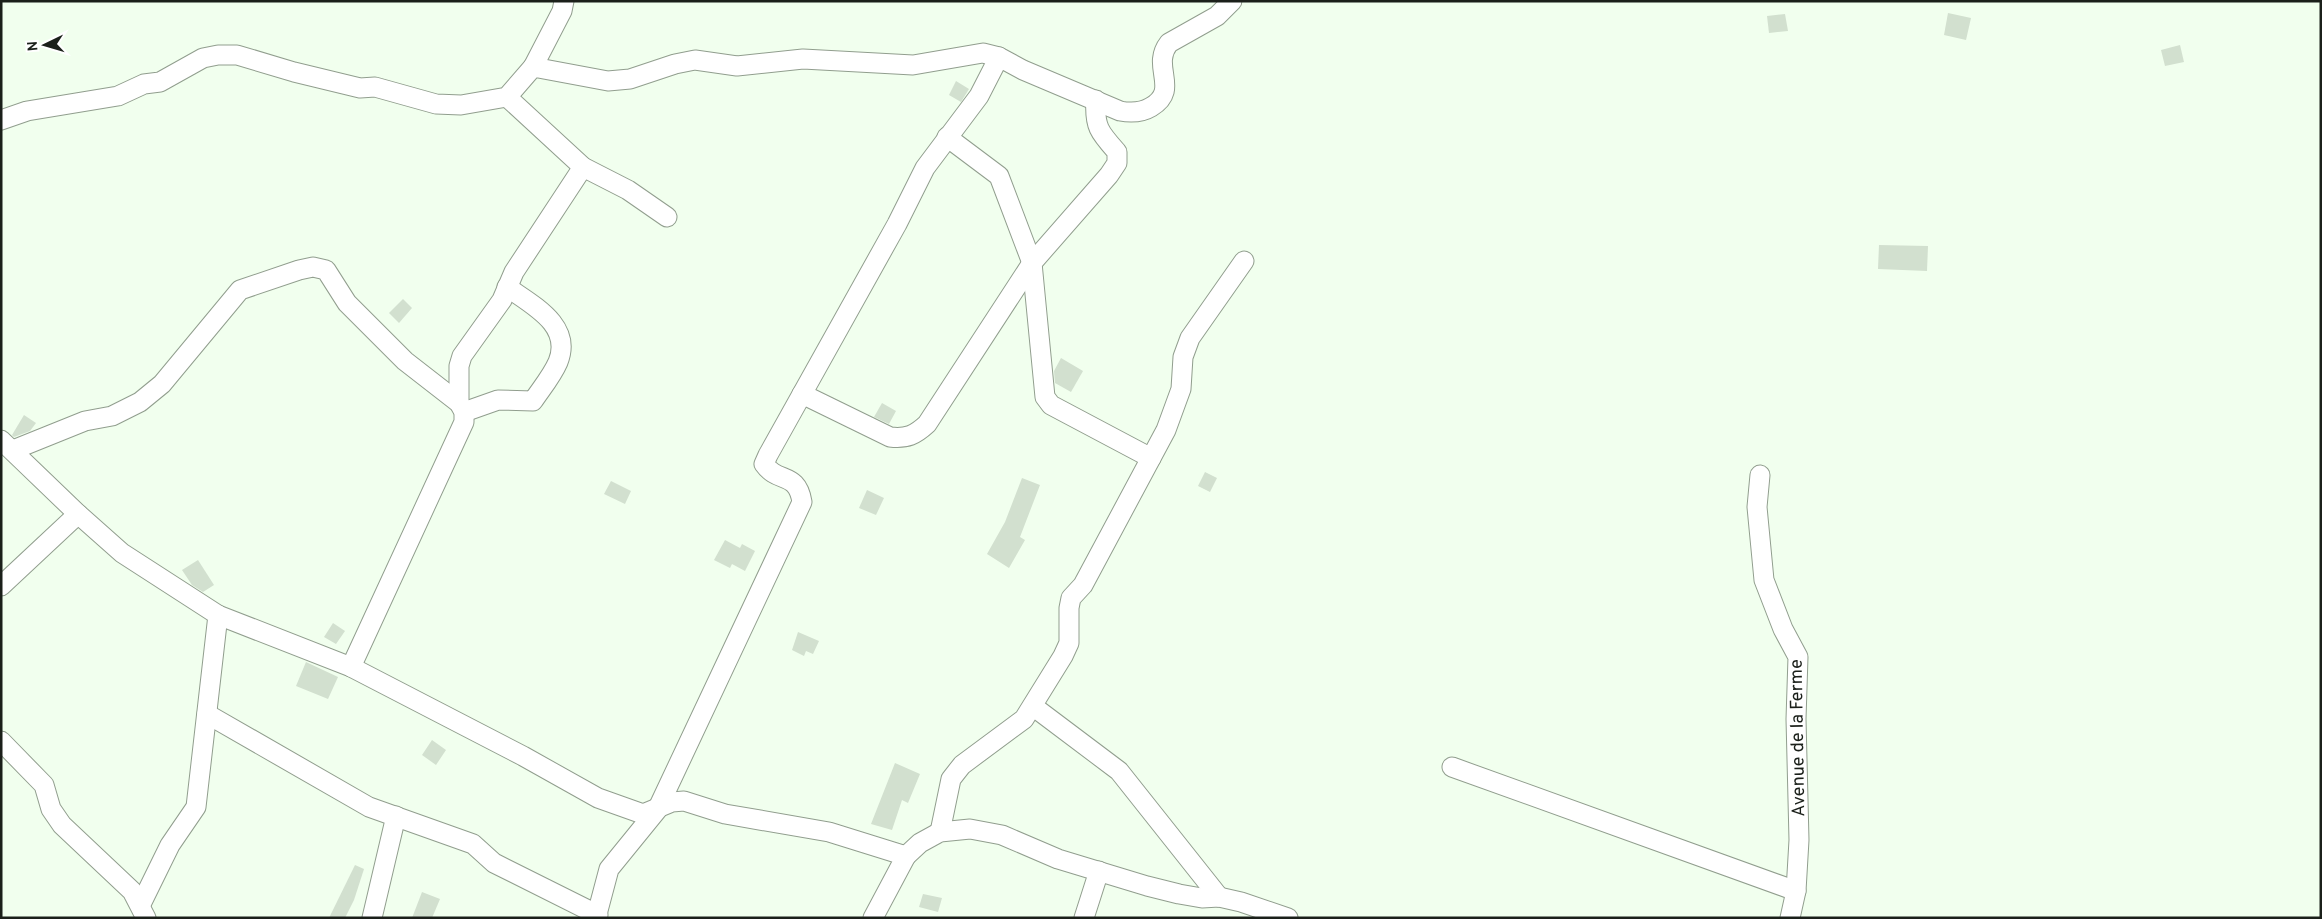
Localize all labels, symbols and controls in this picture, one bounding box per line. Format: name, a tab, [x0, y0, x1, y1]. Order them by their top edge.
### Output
north arrow	[20, 20, 70, 70]
text: N	[25, 40, 42, 52]
street label: Avenue de la Ferme	[1786, 659, 1811, 817]

